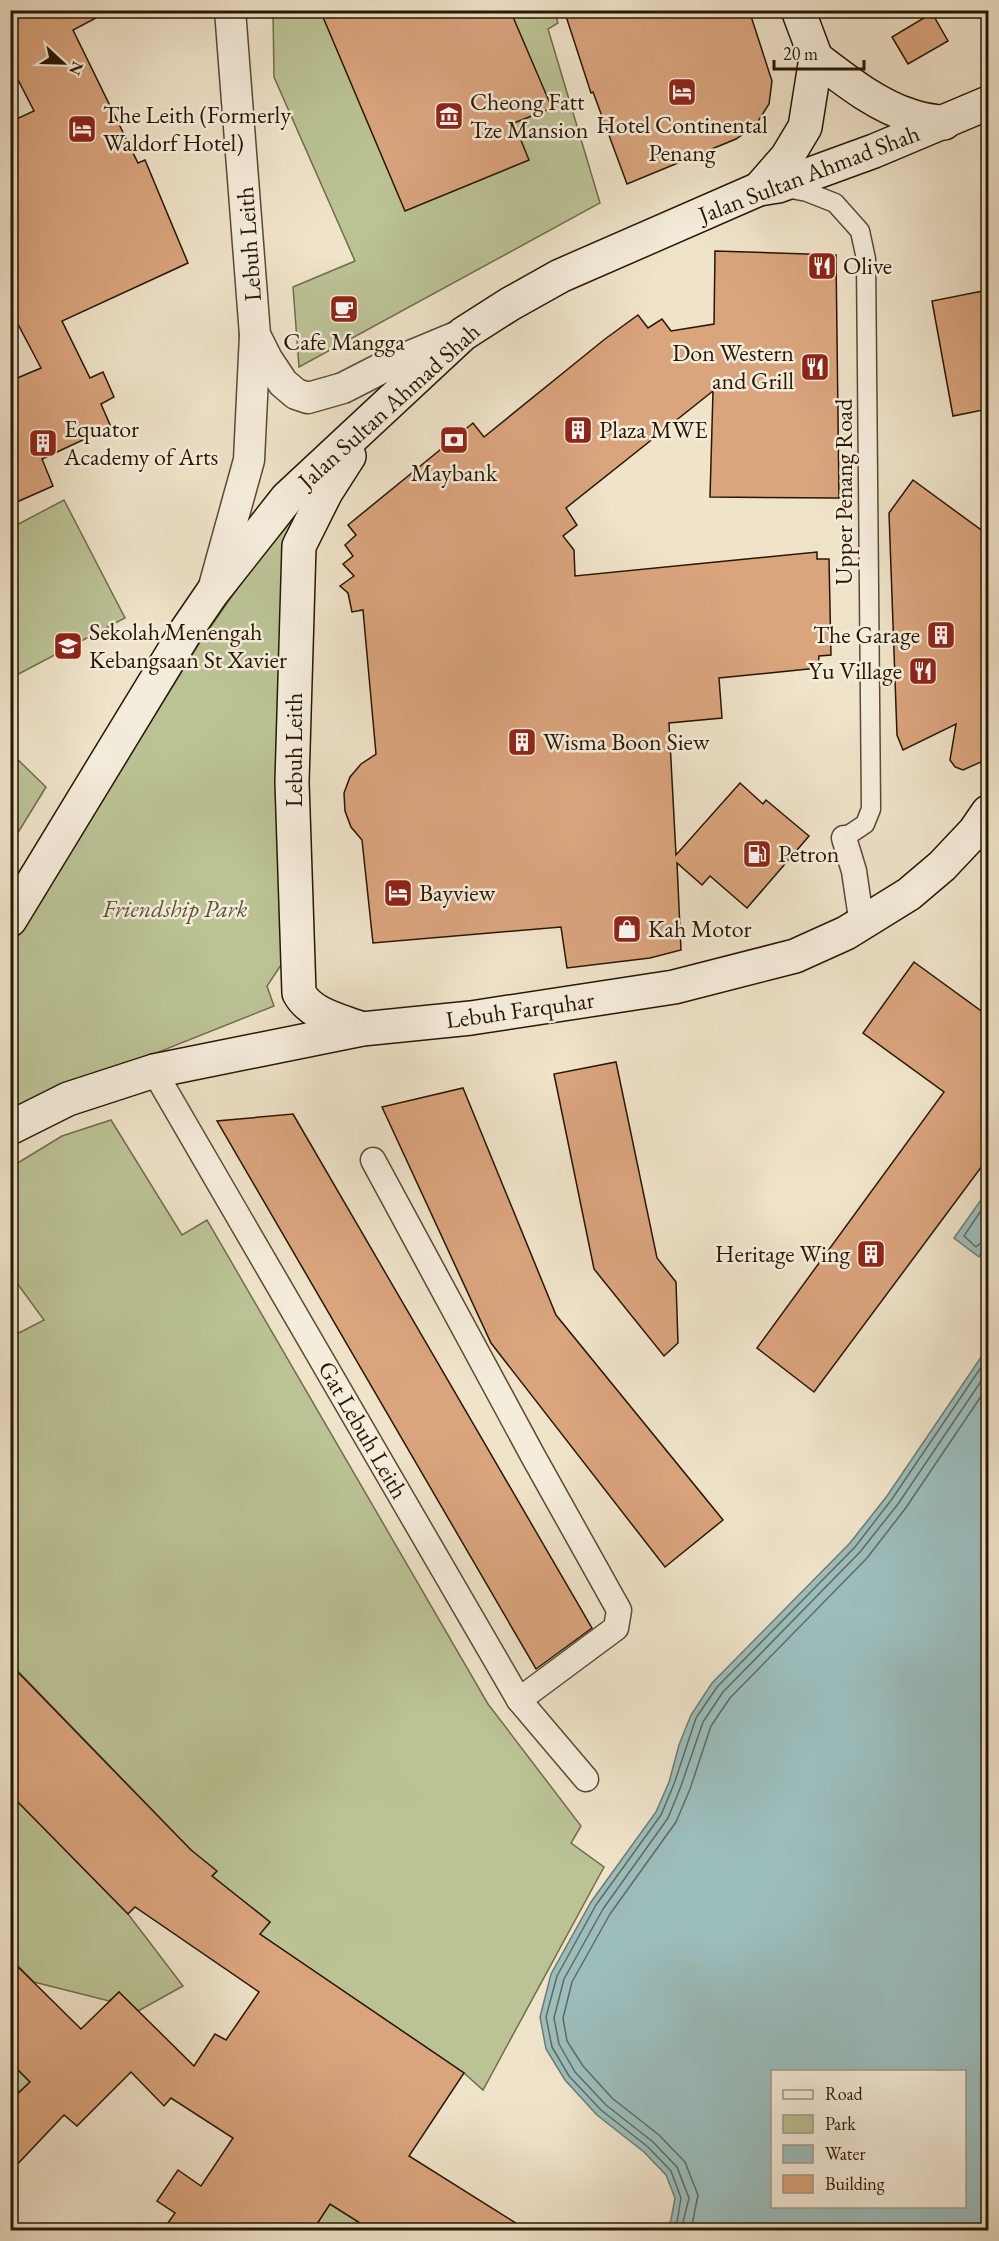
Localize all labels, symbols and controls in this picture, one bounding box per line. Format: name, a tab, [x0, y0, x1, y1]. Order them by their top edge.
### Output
north arrow	[33, 33, 93, 93]
scale bar	[774, 33, 864, 71]
text: 20 m	[783, 42, 818, 65]
text: N	[64, 58, 89, 78]
hotel icon: Hotel Continental Penang	[666, 76, 698, 108]
place label: Cheong Fatt Tze Mansion	[470, 86, 589, 145]
place label: The Leith (Formerly Waldorf Hotel)	[103, 99, 291, 158]
museum icon: Cheong Fatt Tze Mansion	[433, 100, 465, 132]
place label: Hotel Continental Penang	[596, 109, 768, 168]
hotel icon: The Leith (Formerly Waldorf Hotel)	[66, 113, 98, 145]
street label: Jalan Sultan Ahmad Shah	[692, 117, 924, 231]
street label: Lebuh Leith	[229, 186, 268, 302]
restaurant icon: Olive	[806, 250, 838, 282]
place label: Olive	[843, 250, 892, 281]
cafe icon: Cafe Mangga	[328, 293, 360, 325]
street label: Jalan Sultan Ahmad Shah	[290, 316, 486, 497]
place label: Cafe Mangga	[283, 326, 405, 357]
place label: Don Western and Grill	[672, 337, 794, 396]
restaurant icon: Don Western and Grill	[799, 351, 831, 383]
street label: Upper Penang Road	[828, 398, 859, 585]
place label: Equator Academy of Arts	[63, 413, 218, 472]
building icon: Plaza MWE	[562, 414, 594, 446]
place label: Plaza MWE	[599, 414, 708, 445]
bank icon: Maybank	[438, 424, 470, 456]
building icon: Equator Academy of Arts	[27, 427, 59, 459]
place label: Maybank	[411, 457, 498, 488]
place label: Sekolah Menengah Kebangsaan St Xavier	[89, 616, 287, 675]
place label: The Garage	[813, 619, 920, 650]
building icon: The Garage	[925, 619, 957, 651]
school or university icon: Sekolah Menengah Kebangsaan St Xavier	[52, 630, 84, 662]
place label: Yu Village	[808, 655, 902, 686]
restaurant icon: Yu Village	[907, 655, 939, 687]
street label: Lebuh Leith	[278, 693, 309, 807]
building icon: Wisma Boon Siew	[506, 726, 538, 758]
place label: Wisma Boon Siew	[543, 726, 710, 757]
fuel station icon: Petron	[741, 838, 773, 870]
place label: Petron	[778, 838, 840, 869]
hotel icon: Bayview	[382, 877, 414, 909]
place label: Bayview	[419, 877, 496, 908]
park label: Friendship Park	[102, 893, 248, 924]
shop icon: Kah Motor	[611, 913, 643, 945]
place label: Kah Motor	[648, 913, 752, 944]
street label: Lebuh Farquhar	[444, 984, 596, 1035]
place label: Heritage Wing	[715, 1238, 851, 1269]
building icon: Heritage Wing	[855, 1238, 887, 1270]
street label: Gat Lebuh Leith	[311, 1355, 415, 1504]
legend	[771, 2070, 966, 2208]
text: Road	[825, 2082, 864, 2105]
text: Park	[825, 2112, 856, 2135]
text: Water	[825, 2142, 866, 2165]
text: Building	[825, 2172, 885, 2195]

